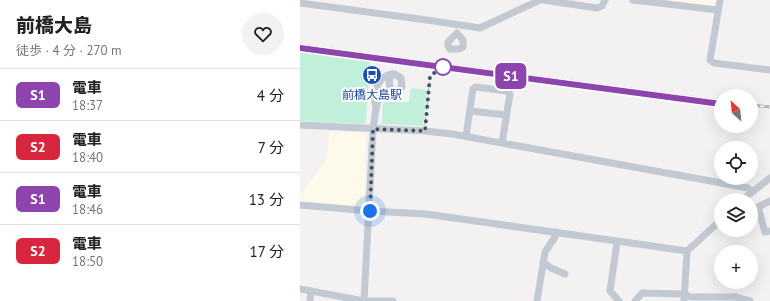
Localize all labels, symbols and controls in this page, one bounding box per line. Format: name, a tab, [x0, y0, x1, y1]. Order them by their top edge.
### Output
text: 前橋大島	[16, 13, 92, 37]
button: heart	[242, 13, 284, 55]
text: 徒歩 · 4 分 · 270 m	[16, 42, 122, 59]
unlabelled marker	[434, 58, 452, 76]
line badge: S1	[493, 63, 529, 89]
bus stop icon: 前橋大島駅	[361, 64, 383, 86]
text: S1	[503, 67, 519, 85]
text: 電車	[72, 78, 102, 97]
text: S1	[30, 86, 46, 104]
text: 4 分	[257, 86, 284, 105]
place label: 前橋大島駅	[342, 87, 402, 102]
north arrow	[714, 89, 758, 133]
map controls	[714, 89, 758, 289]
text: 18:37	[72, 97, 103, 114]
text: 電車	[72, 130, 102, 149]
text: S2	[30, 138, 46, 156]
text: 7 分	[258, 138, 284, 157]
button: locate	[714, 141, 758, 185]
text: 18:40	[72, 149, 103, 166]
text: 電車	[72, 182, 102, 201]
text: S1	[30, 190, 46, 208]
text: 13 分	[249, 190, 284, 209]
button: layers	[714, 193, 758, 237]
text: 18:46	[72, 201, 103, 218]
your location	[360, 201, 380, 221]
text: 電車	[72, 234, 102, 253]
text: S2	[30, 242, 46, 260]
text: 17 分	[249, 242, 284, 261]
button: +	[714, 245, 758, 289]
text: 18:50	[72, 253, 103, 270]

